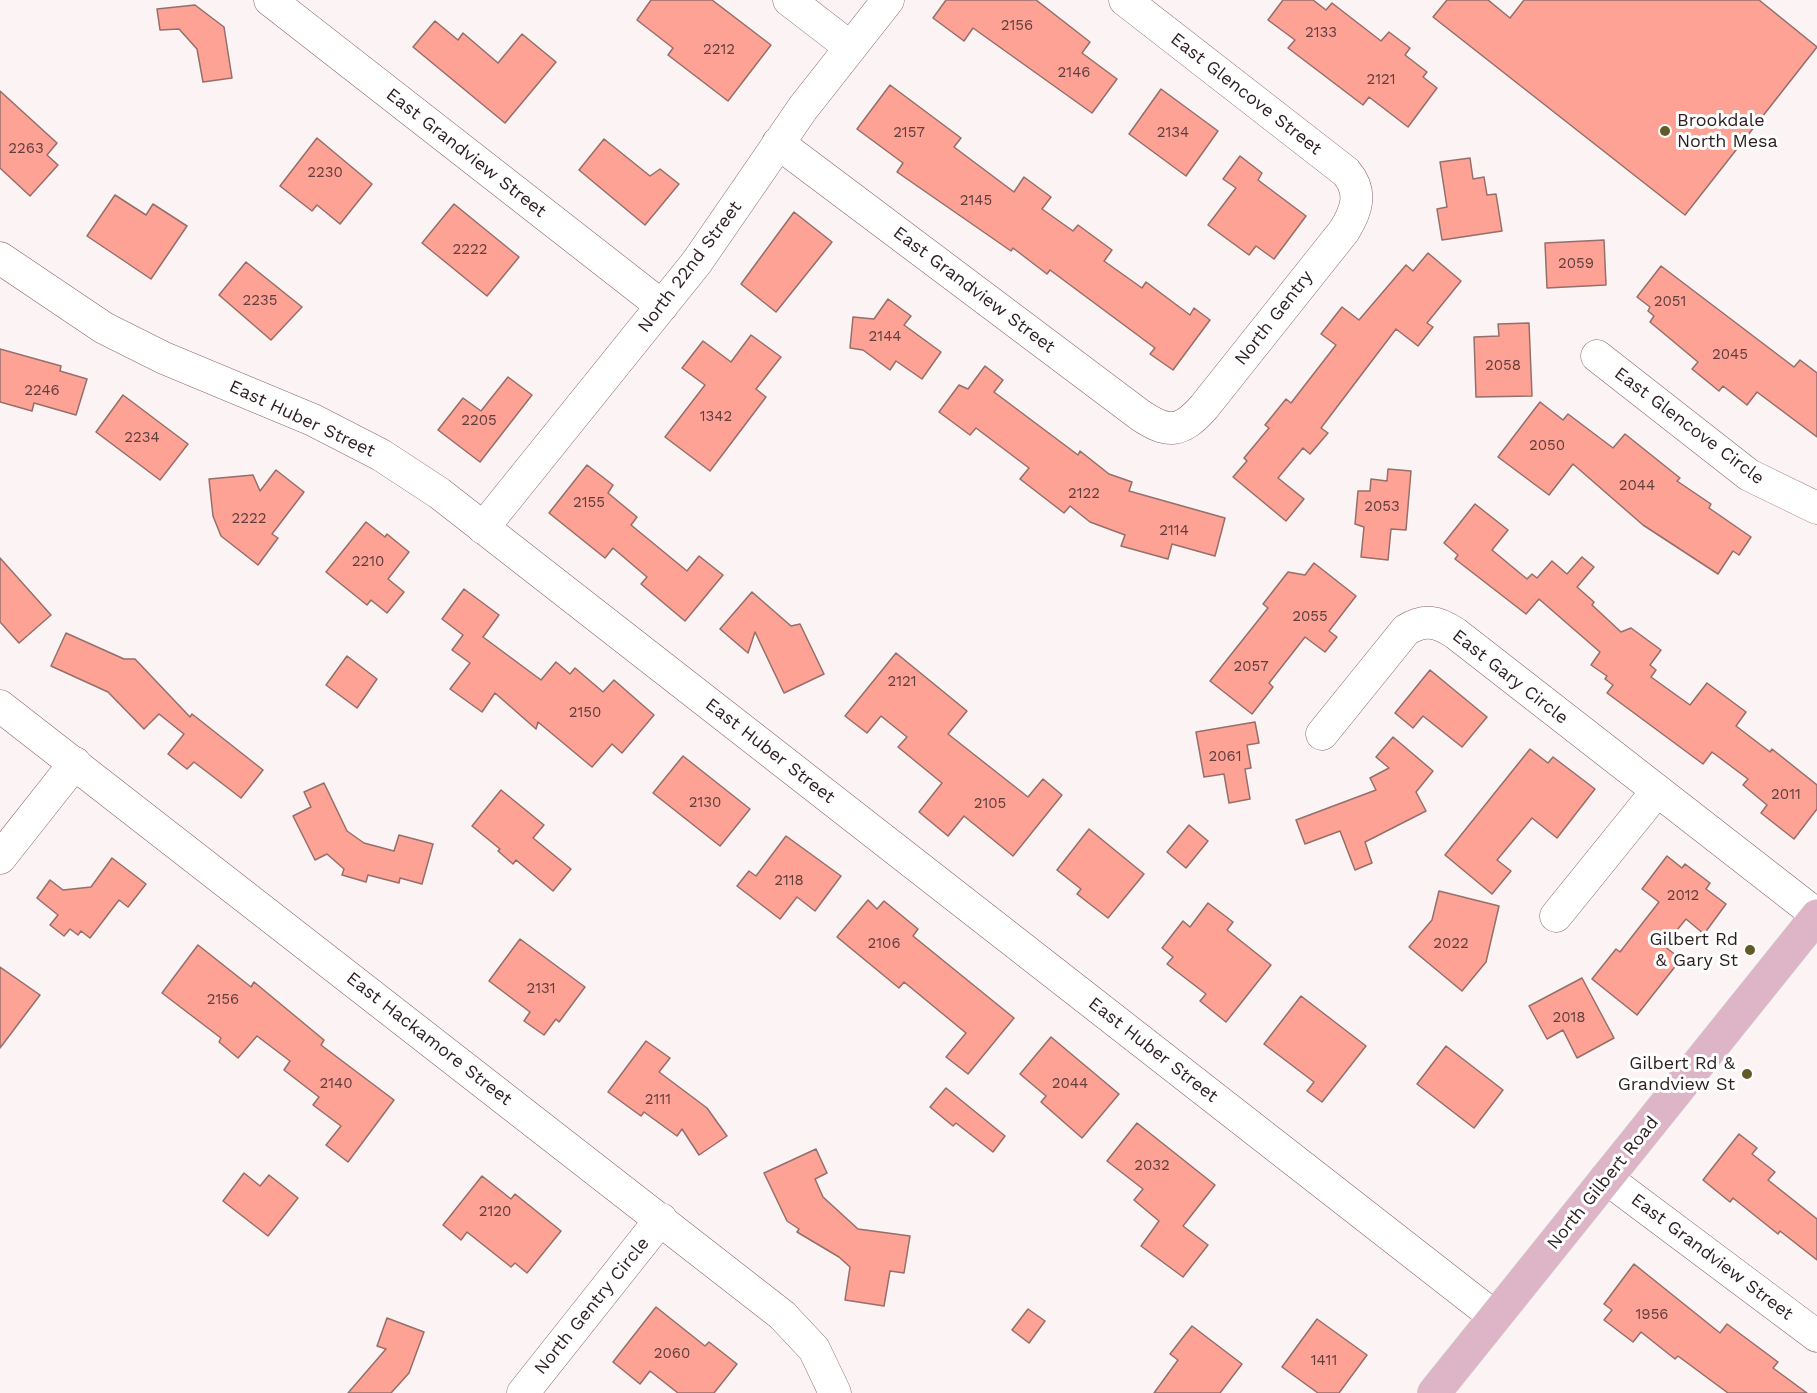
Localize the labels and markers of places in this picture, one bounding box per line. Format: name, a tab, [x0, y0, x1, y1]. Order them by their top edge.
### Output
place label: Brookdale North Mesa	[1677, 110, 1778, 152]
marker: Brookdale North Mesa	[1658, 124, 1672, 138]
place label: Gilbert Rd & Gary St	[1650, 929, 1738, 972]
marker: Gilbert Rd & Gary St	[1743, 943, 1757, 957]
place label: Gilbert Rd & Grandview St	[1618, 1053, 1735, 1096]
marker: Gilbert Rd & Grandview St	[1740, 1067, 1754, 1081]

